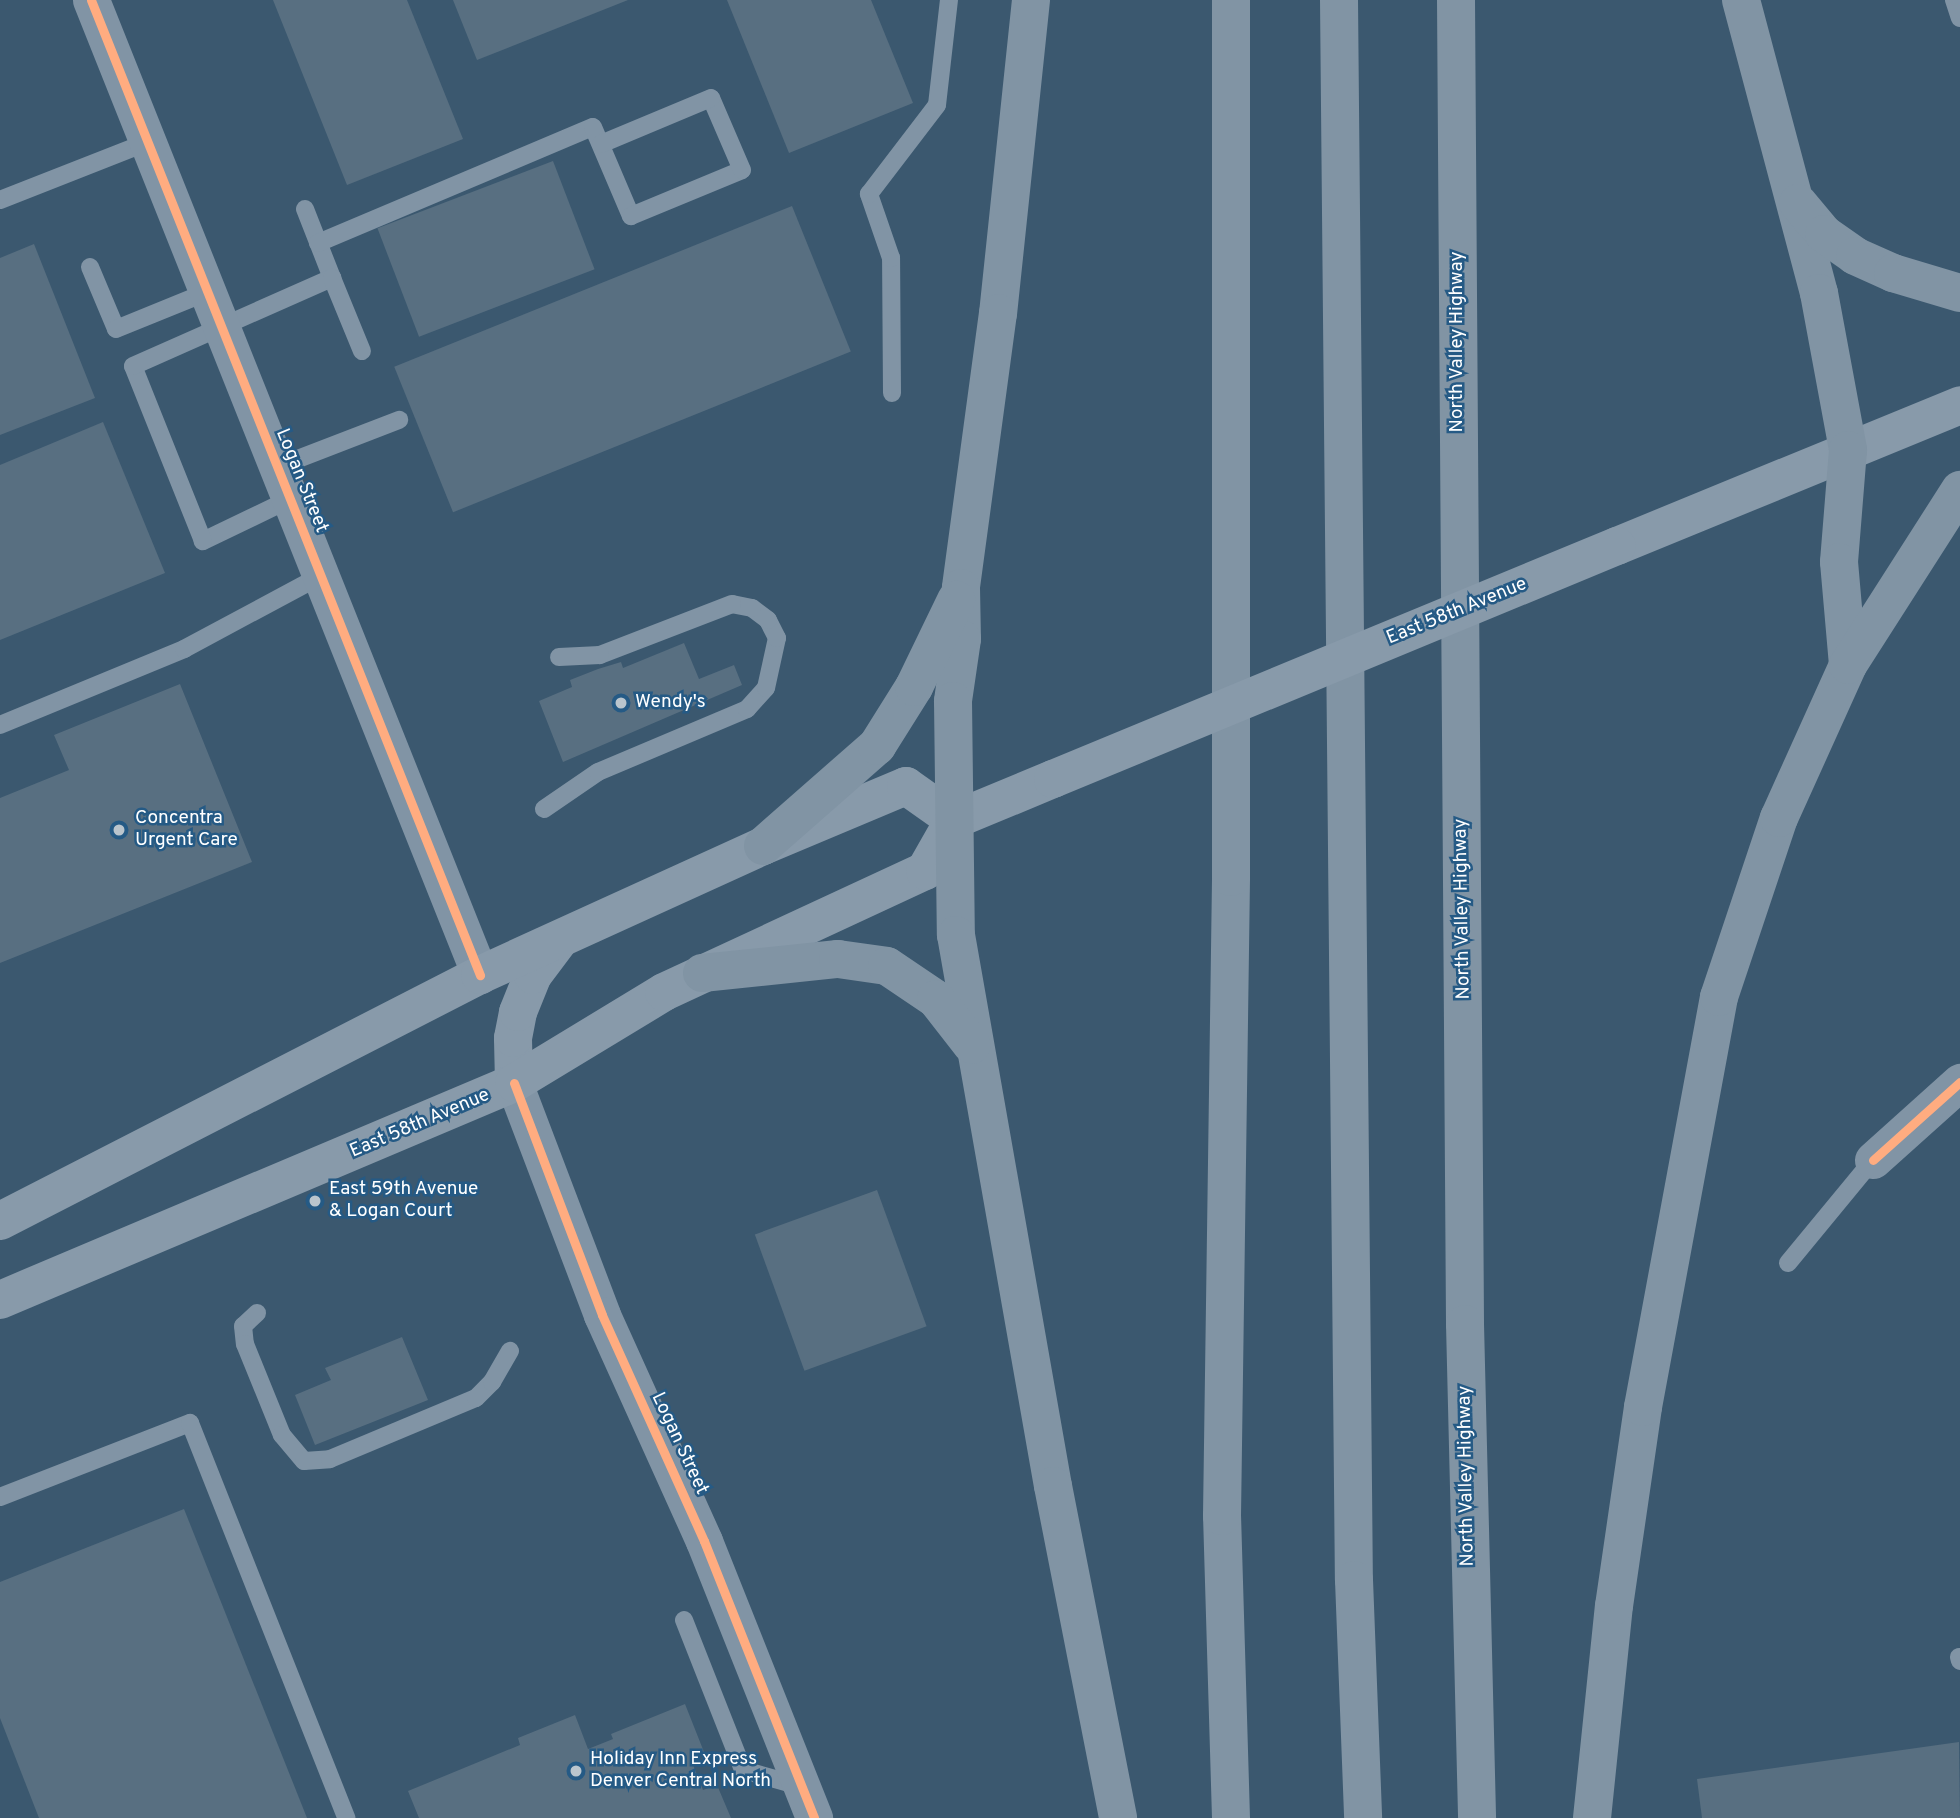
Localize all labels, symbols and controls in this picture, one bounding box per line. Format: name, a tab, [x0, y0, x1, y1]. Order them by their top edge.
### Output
street label: North Valley Highway	[1447, 251, 1469, 433]
street label: Logan Street	[270, 426, 332, 536]
street label: East 58th Avenue	[1383, 573, 1531, 651]
place label: Wendy's	[635, 692, 706, 714]
marker: Wendy's	[613, 695, 629, 711]
place label: Concentra Urgent Care	[135, 808, 238, 852]
street label: North Valley Highway	[1450, 818, 1476, 1000]
marker: Concentra Urgent Care	[109, 820, 129, 840]
street label: East 58th Avenue	[346, 1084, 494, 1164]
place label: East 59th Avenue & Logan Court	[329, 1179, 479, 1223]
marker: East 59th Avenue & Logan Court	[307, 1193, 323, 1209]
street label: North Valley Highway	[1454, 1385, 1480, 1567]
street label: Logan Street	[645, 1389, 713, 1499]
place label: Holiday Inn Express Denver Central North	[590, 1749, 771, 1793]
marker: Holiday Inn Express Denver Central North	[568, 1763, 584, 1779]

